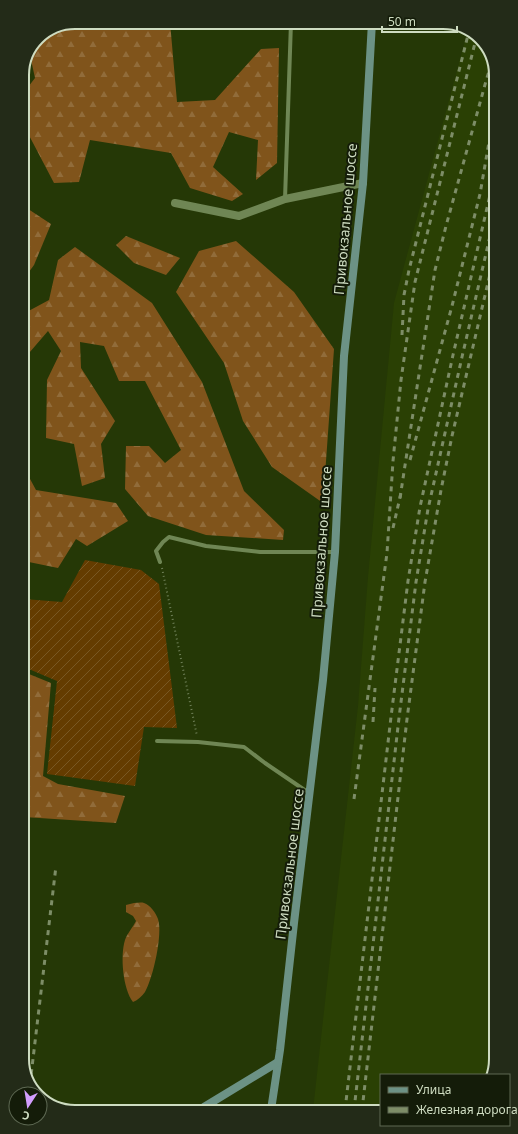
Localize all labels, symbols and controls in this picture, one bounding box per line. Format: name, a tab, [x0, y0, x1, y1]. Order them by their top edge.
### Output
scale bar	[382, 8, 457, 34]
text: 50 m	[388, 13, 416, 30]
street label: Привокзальное шоссе	[329, 142, 361, 295]
street label: Привокзальное шоссе	[306, 465, 336, 618]
street label: Привокзальное шоссе	[270, 787, 308, 941]
legend	[380, 1074, 510, 1126]
text: Улица	[416, 1081, 451, 1098]
north arrow	[8, 1086, 48, 1126]
text: Железная дорога	[416, 1101, 518, 1118]
text: С	[21, 1108, 31, 1124]

